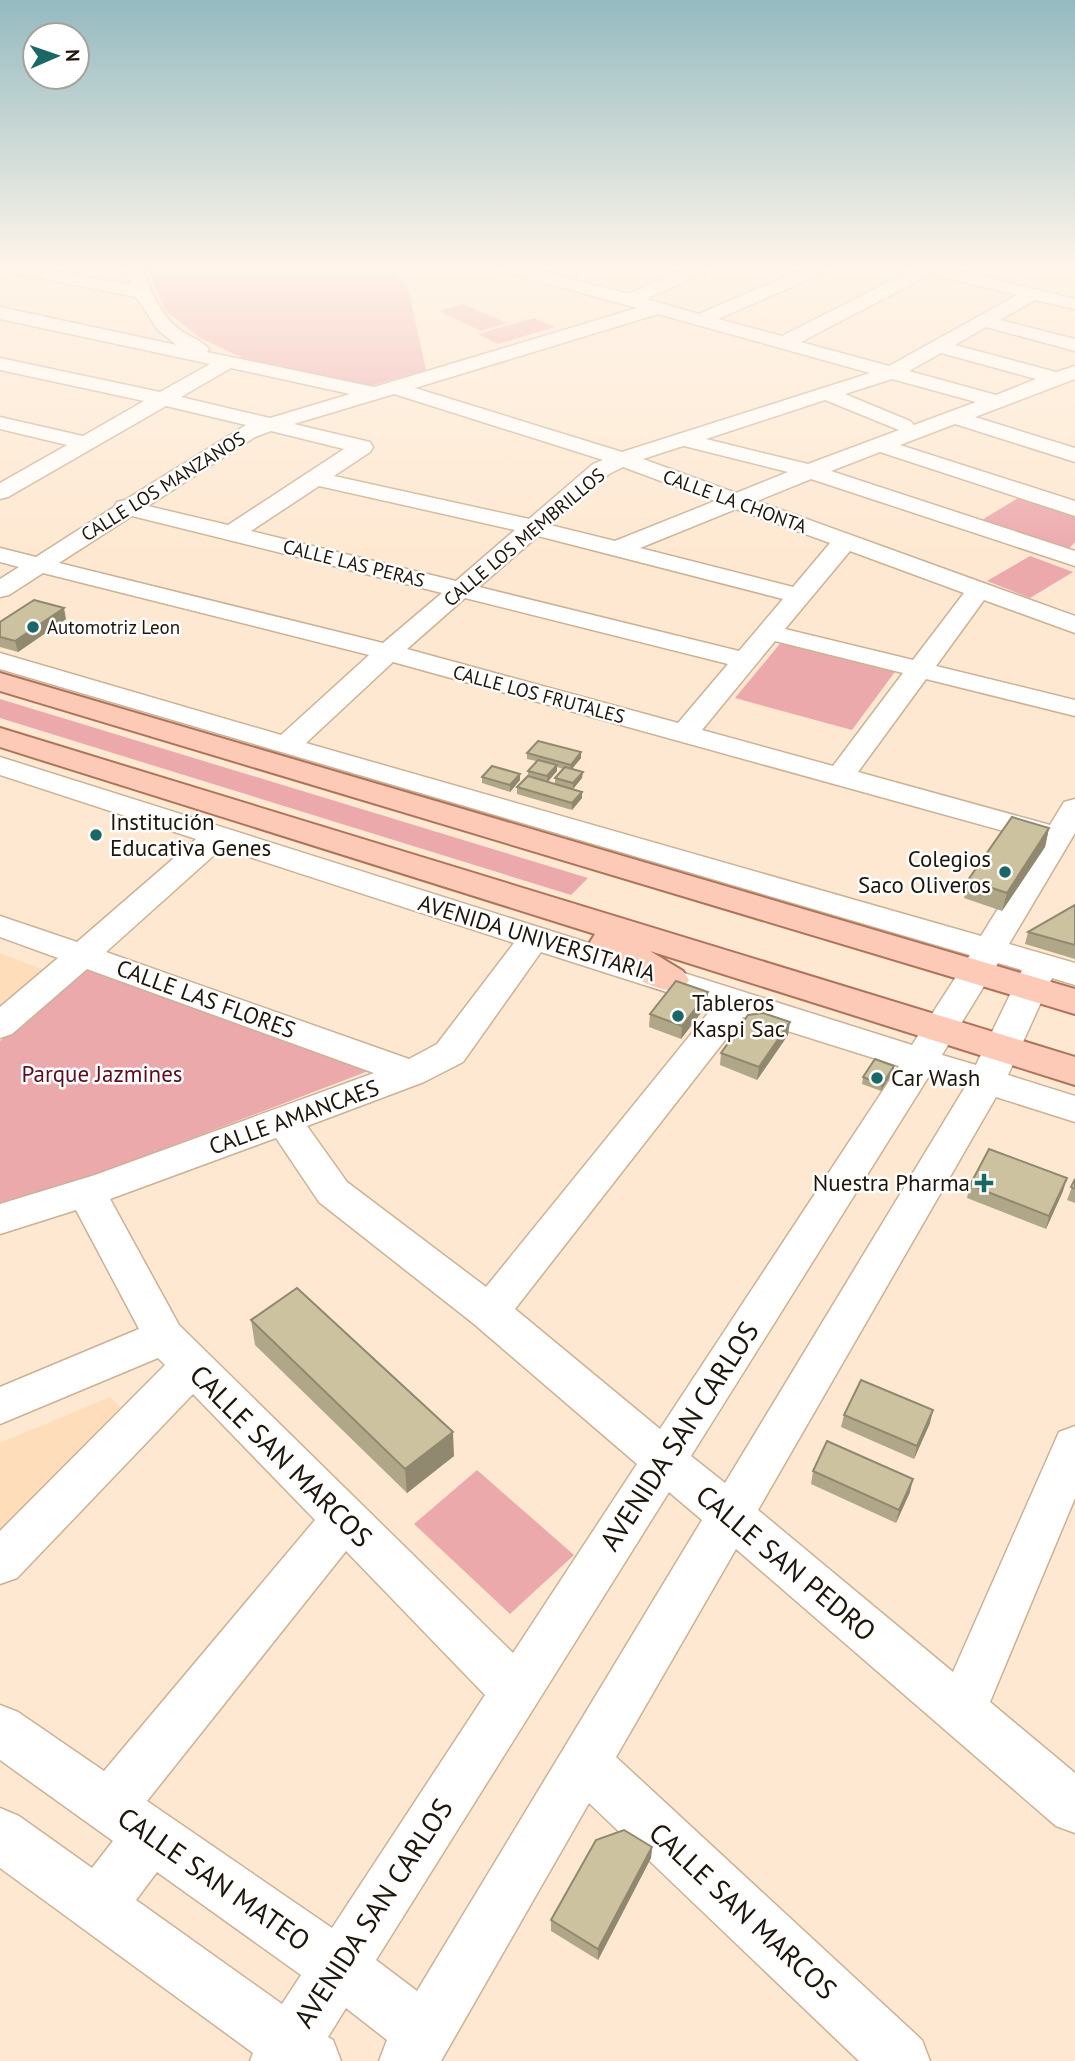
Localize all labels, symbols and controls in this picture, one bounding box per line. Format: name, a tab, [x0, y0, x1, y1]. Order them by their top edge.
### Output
north arrow	[21, 21, 91, 91]
text: N	[61, 49, 85, 62]
street label: CALLE LOS MANZANOS	[77, 426, 249, 546]
street label: CALLE LOS MEMBRILLOS	[439, 463, 609, 611]
street label: CALLE LA CHONTA	[660, 464, 810, 538]
street label: CALLE LAS PERAS	[281, 534, 427, 592]
place label: Automotriz Leon	[47, 615, 180, 639]
marker: Automotriz Leon	[25, 619, 41, 635]
street label: CALLE LOS FRUTALES	[450, 659, 628, 729]
place label: Institución Educativa Genes	[110, 807, 271, 862]
marker: Institución Educativa Genes	[88, 827, 104, 843]
place label: Colegios Saco Oliveros	[858, 844, 991, 899]
marker: Colegios Saco Oliveros	[997, 864, 1013, 880]
street label: AVENIDA UNIVERSITARIA	[415, 888, 660, 988]
street label: CALLE LAS FLORES	[113, 953, 300, 1044]
place label: Tableros Kaspi Sac	[692, 988, 785, 1043]
marker: Tableros Kaspi Sac	[670, 1008, 686, 1024]
park label: Parque Jazmines	[21, 1059, 183, 1088]
place label: Car Wash	[891, 1063, 980, 1092]
marker: Car Wash	[869, 1070, 885, 1086]
street label: CALLE AMANCAES	[205, 1072, 383, 1161]
place label: Nuestra Pharma	[813, 1168, 970, 1197]
marker: Nuestra Pharma	[976, 1175, 992, 1191]
street label: AVENIDA SAN CARLOS	[591, 1314, 766, 1557]
street label: CALLE SAN MARCOS	[182, 1356, 381, 1555]
street label: CALLE SAN PEDRO	[689, 1476, 884, 1649]
street label: AVENIDA SAN CARLOS	[285, 1791, 460, 2034]
street label: CALLE SAN MATEO	[111, 1798, 318, 1959]
street label: CALLE SAN MARCOS	[642, 1814, 845, 2007]

